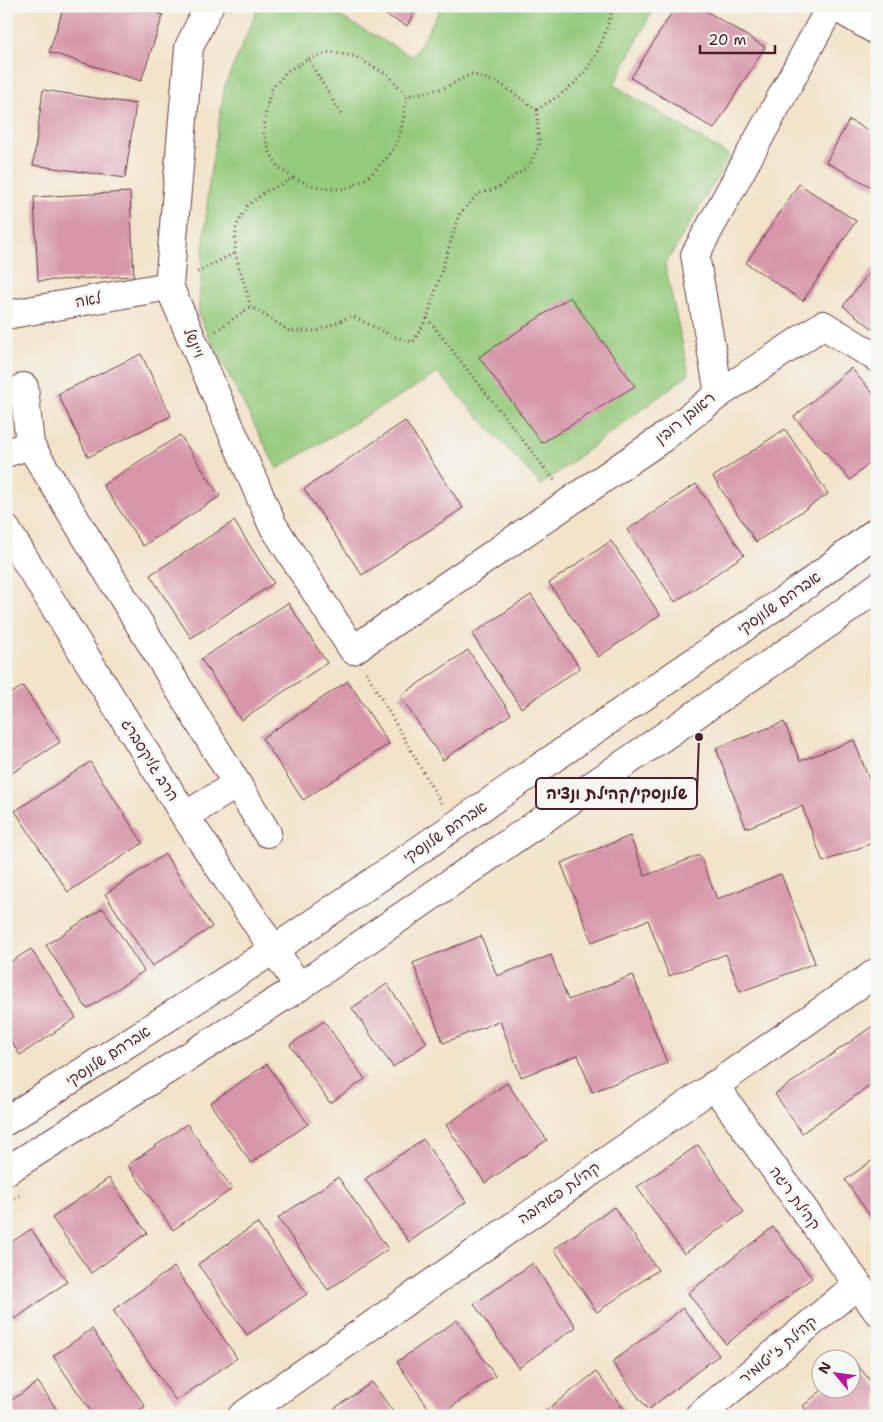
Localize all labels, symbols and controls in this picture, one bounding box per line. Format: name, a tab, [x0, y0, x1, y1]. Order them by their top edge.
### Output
scale bar	[700, 22, 776, 54]
text: 20 m	[708, 30, 747, 50]
street label: לאה	[73, 288, 104, 312]
street label: ויינשל	[179, 325, 209, 361]
street label: ראובן רובין	[651, 388, 719, 448]
street label: אברהם שלונסקי	[733, 567, 825, 639]
street label: הרב גליקסברג	[117, 715, 183, 805]
callout: שלונסקי/קהילת ונציה	[536, 778, 697, 809]
text: שלונסקי/קהילת ונציה	[546, 783, 688, 804]
street label: אברהם שלונסקי	[399, 796, 491, 867]
street label: אברהם שלונסקי	[62, 1021, 155, 1091]
street label: קהילת פאדובה	[514, 1157, 604, 1229]
street label: קהילת ריגה	[765, 1162, 825, 1234]
street label: קהילת ז'יטומיר	[735, 1311, 821, 1389]
north arrow	[810, 1350, 860, 1400]
text: N	[814, 1358, 835, 1377]

